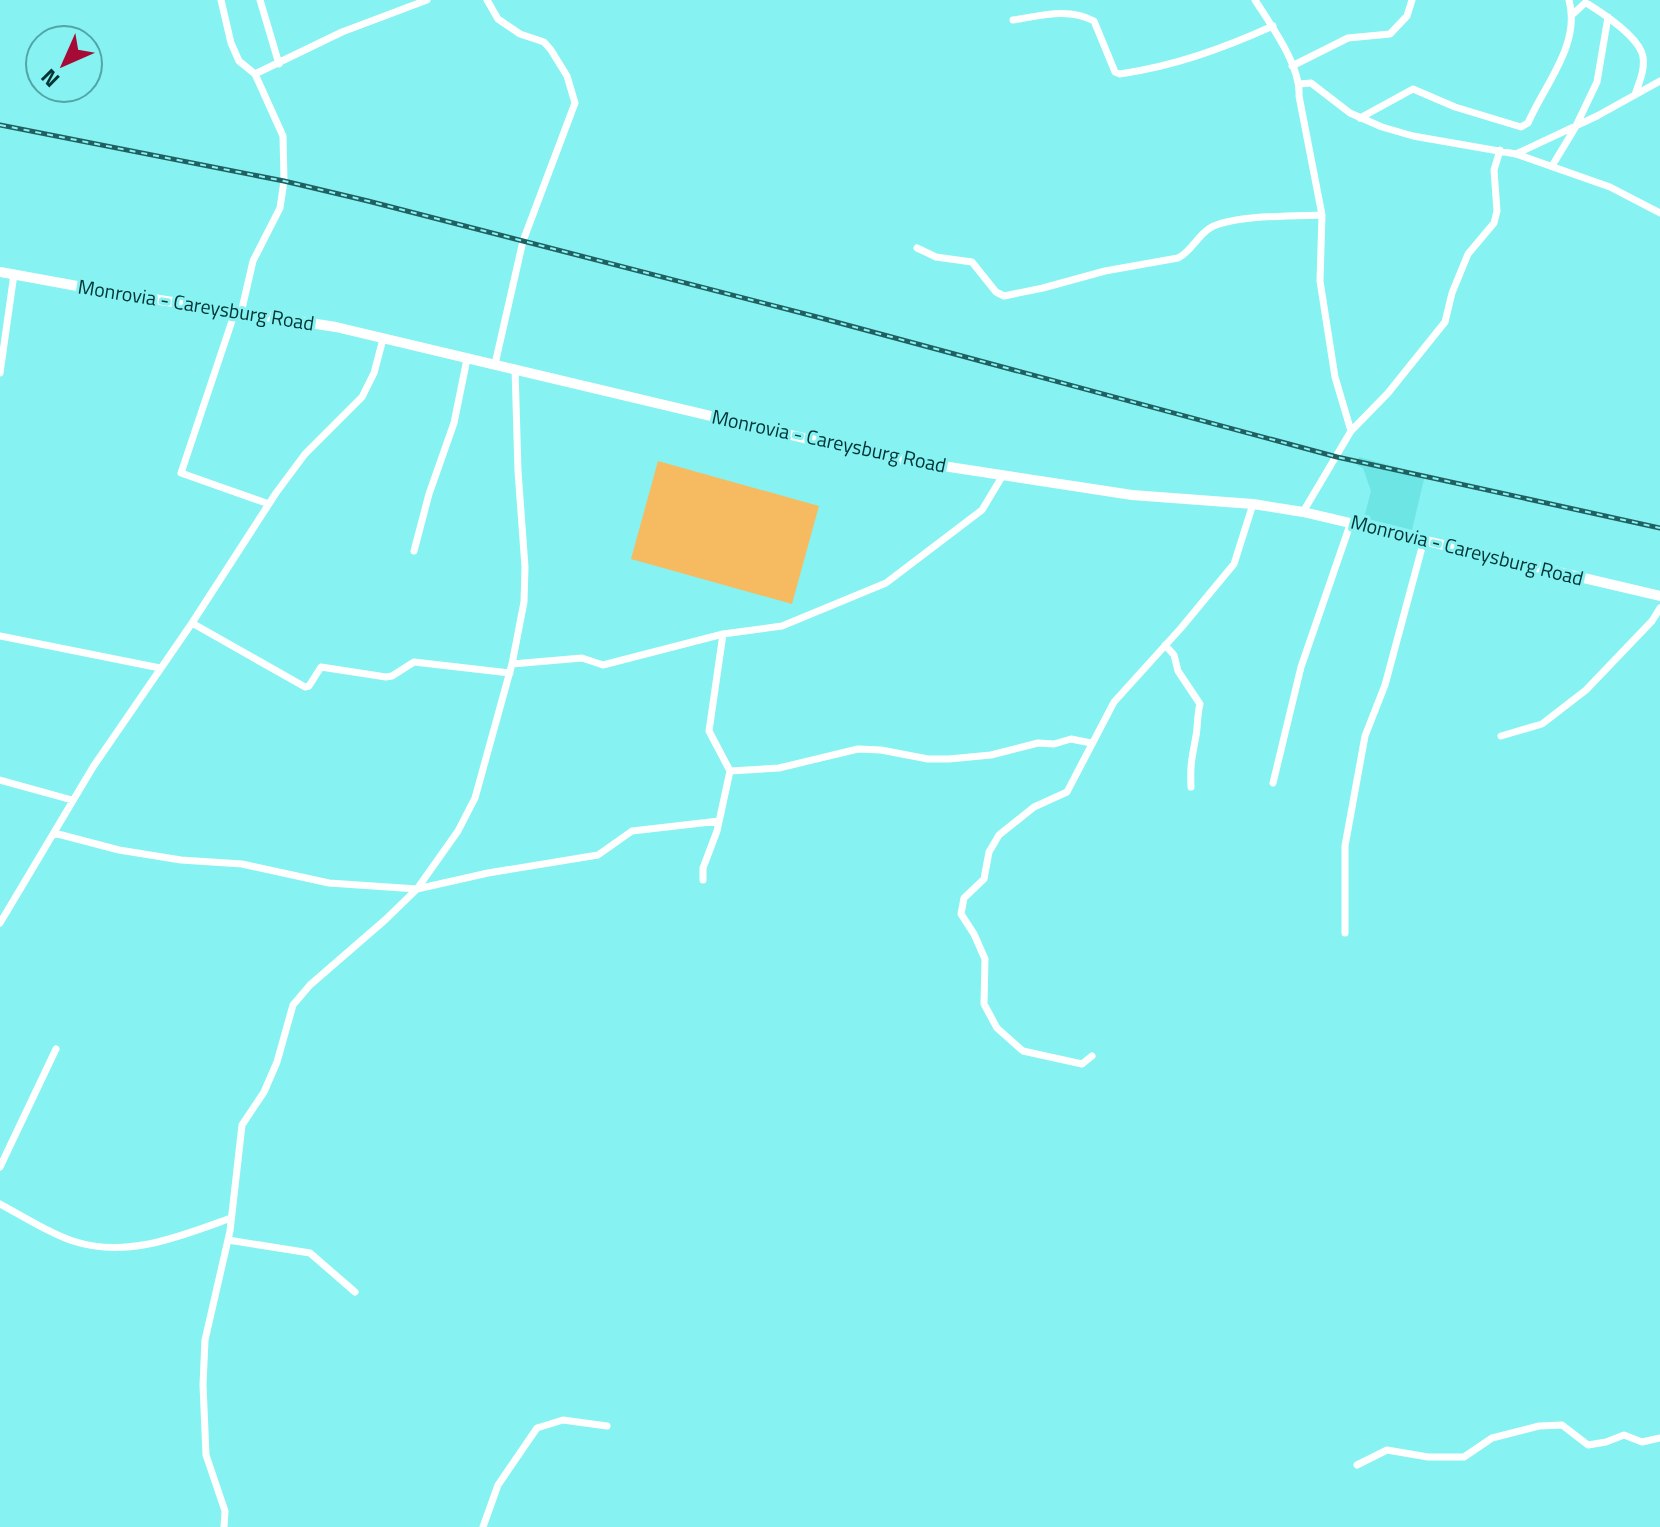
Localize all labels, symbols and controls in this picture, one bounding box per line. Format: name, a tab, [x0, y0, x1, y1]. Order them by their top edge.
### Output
north arrow	[24, 24, 104, 104]
text: N	[32, 61, 67, 96]
street label: Monrovia - Careysburg Road	[76, 271, 317, 339]
street label: Monrovia - Careysburg Road	[709, 401, 949, 481]
street label: Monrovia - Careysburg Road	[1347, 506, 1587, 593]

